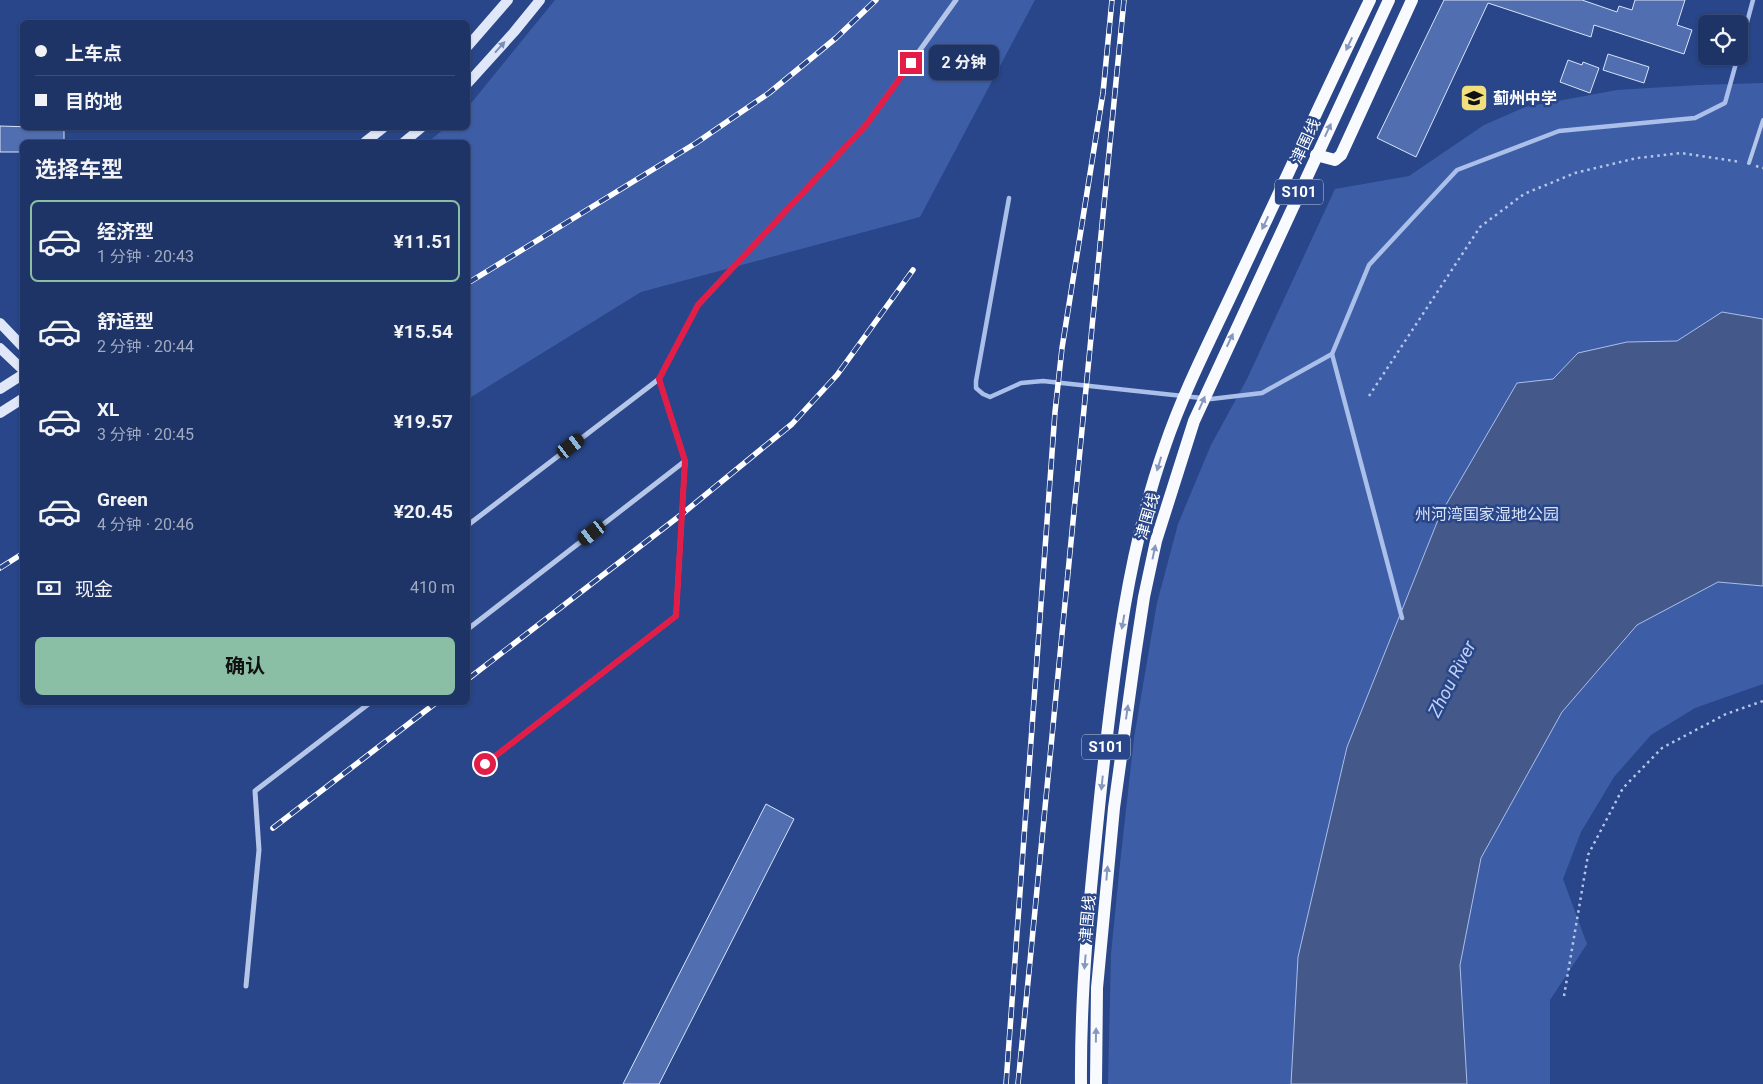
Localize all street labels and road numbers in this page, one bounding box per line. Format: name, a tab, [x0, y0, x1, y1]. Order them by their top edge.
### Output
street label: 津围线	[1287, 115, 1324, 167]
road number: S101	[1275, 180, 1323, 204]
street label: 津围线	[1132, 490, 1163, 542]
road number: S101	[1082, 734, 1130, 760]
street label: 津围线	[1076, 894, 1099, 944]

